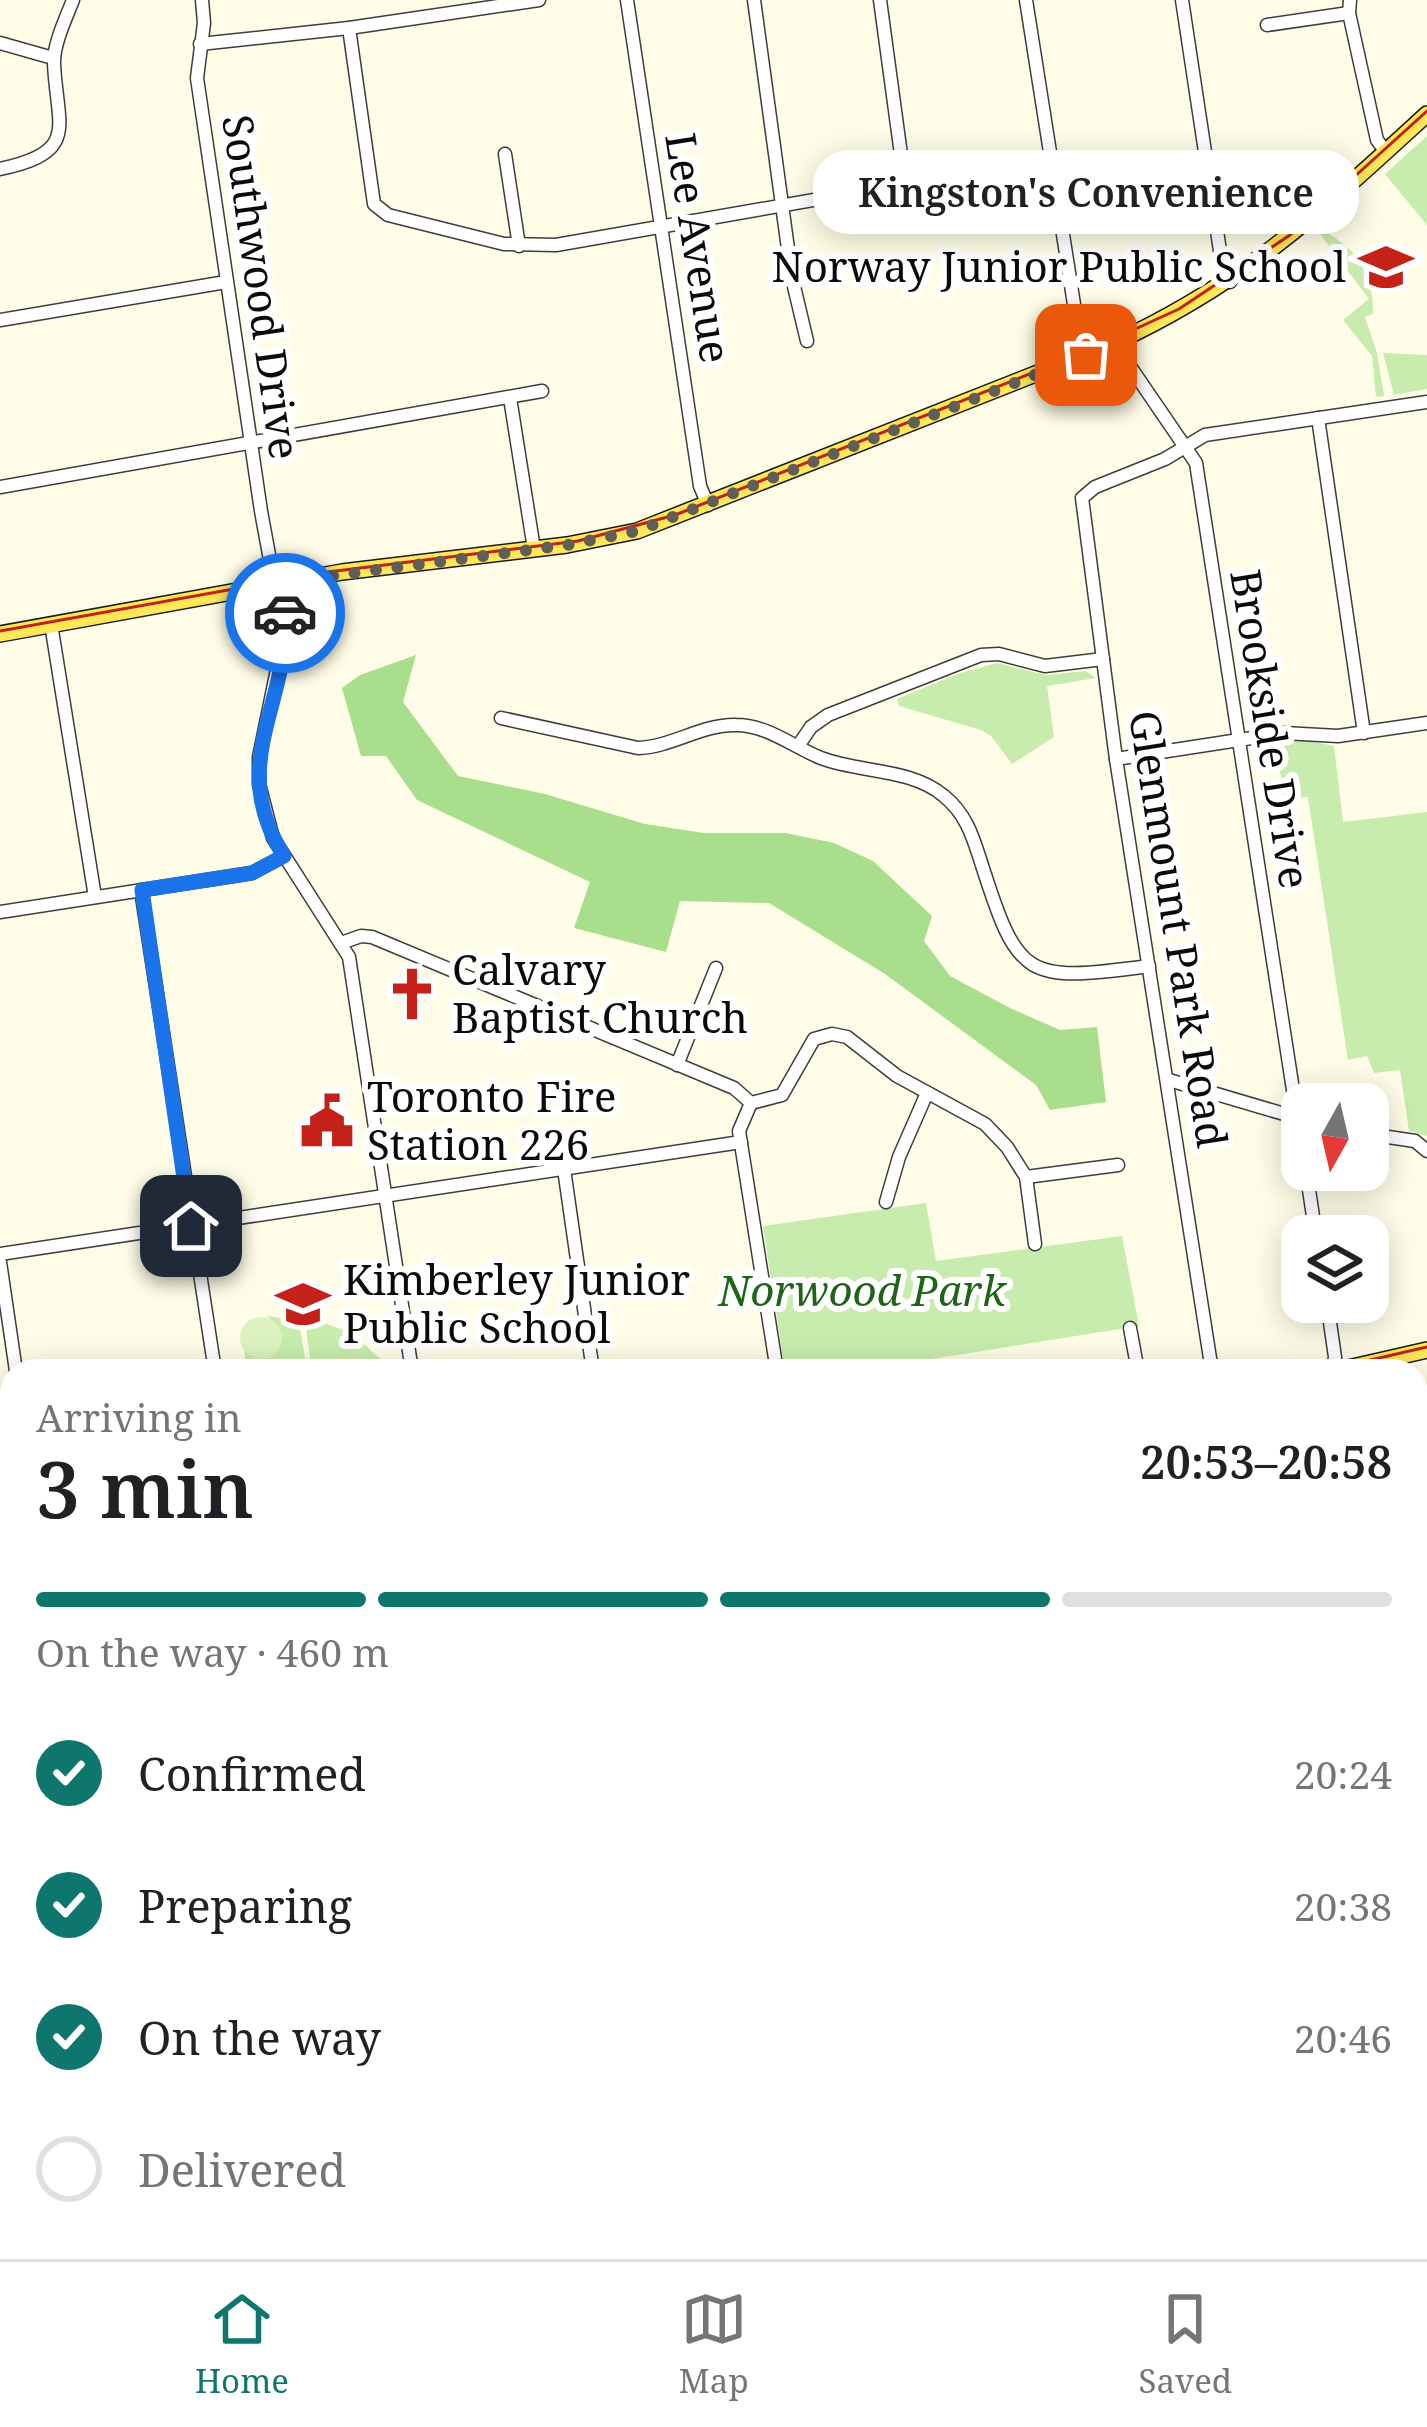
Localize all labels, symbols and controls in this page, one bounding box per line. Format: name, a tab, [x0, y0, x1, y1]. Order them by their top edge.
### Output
street label: Southwood Drive	[210, 111, 315, 463]
street label: Lee Avenue	[653, 129, 746, 367]
callout: Kingston's Convenience	[813, 151, 1359, 235]
text: Kingston's Convenience	[858, 165, 1314, 218]
place label: Norway Junior Public School	[772, 237, 1346, 294]
school or university icon: Norway Junior Public School	[1357, 238, 1415, 296]
pin	[1035, 304, 1137, 406]
icon: bag	[1053, 322, 1119, 388]
courier	[225, 553, 345, 673]
street label: Brookside Drive	[1218, 565, 1325, 892]
icon: car	[252, 580, 318, 646]
street label: Glenmount Park Road	[1117, 706, 1242, 1151]
place label: Calvary Baptist Church	[452, 940, 748, 1045]
church icon: Calvary Baptist Church	[383, 965, 441, 1023]
place label: Toronto Fire Station 226	[367, 1067, 616, 1172]
north arrow	[1281, 1083, 1389, 1191]
map controls	[1281, 1083, 1389, 1323]
public building icon: Toronto Fire Station 226	[298, 1092, 356, 1150]
pin	[140, 1175, 242, 1277]
icon: home	[158, 1193, 224, 1259]
button: layers	[1281, 1215, 1389, 1323]
place label: Kimberley Junior Public School	[343, 1250, 690, 1355]
park label: Norwood Park	[717, 1261, 1008, 1318]
school or university icon: Kimberley Junior Public School	[274, 1275, 332, 1333]
text: Arriving in	[36, 1390, 242, 1443]
text: 20:53–20:58	[1140, 1431, 1392, 1492]
text: 3 min	[36, 1435, 254, 1541]
text: On the way · 460 m	[36, 1625, 389, 1678]
icon: check	[36, 1740, 102, 1806]
text: Confirmed	[138, 1743, 366, 1804]
text: 20:24	[1294, 1747, 1392, 1800]
icon: check	[36, 1872, 102, 1938]
text: Preparing	[138, 1875, 352, 1936]
text: 20:38	[1294, 1879, 1392, 1932]
icon: check	[36, 2004, 102, 2070]
text: On the way	[138, 2007, 381, 2068]
text: 20:46	[1294, 2011, 1392, 2064]
text: Delivered	[138, 2139, 346, 2200]
tab: Home	[195, 2286, 289, 2403]
tab: Map	[679, 2286, 749, 2403]
tab: Saved	[1139, 2286, 1232, 2403]

